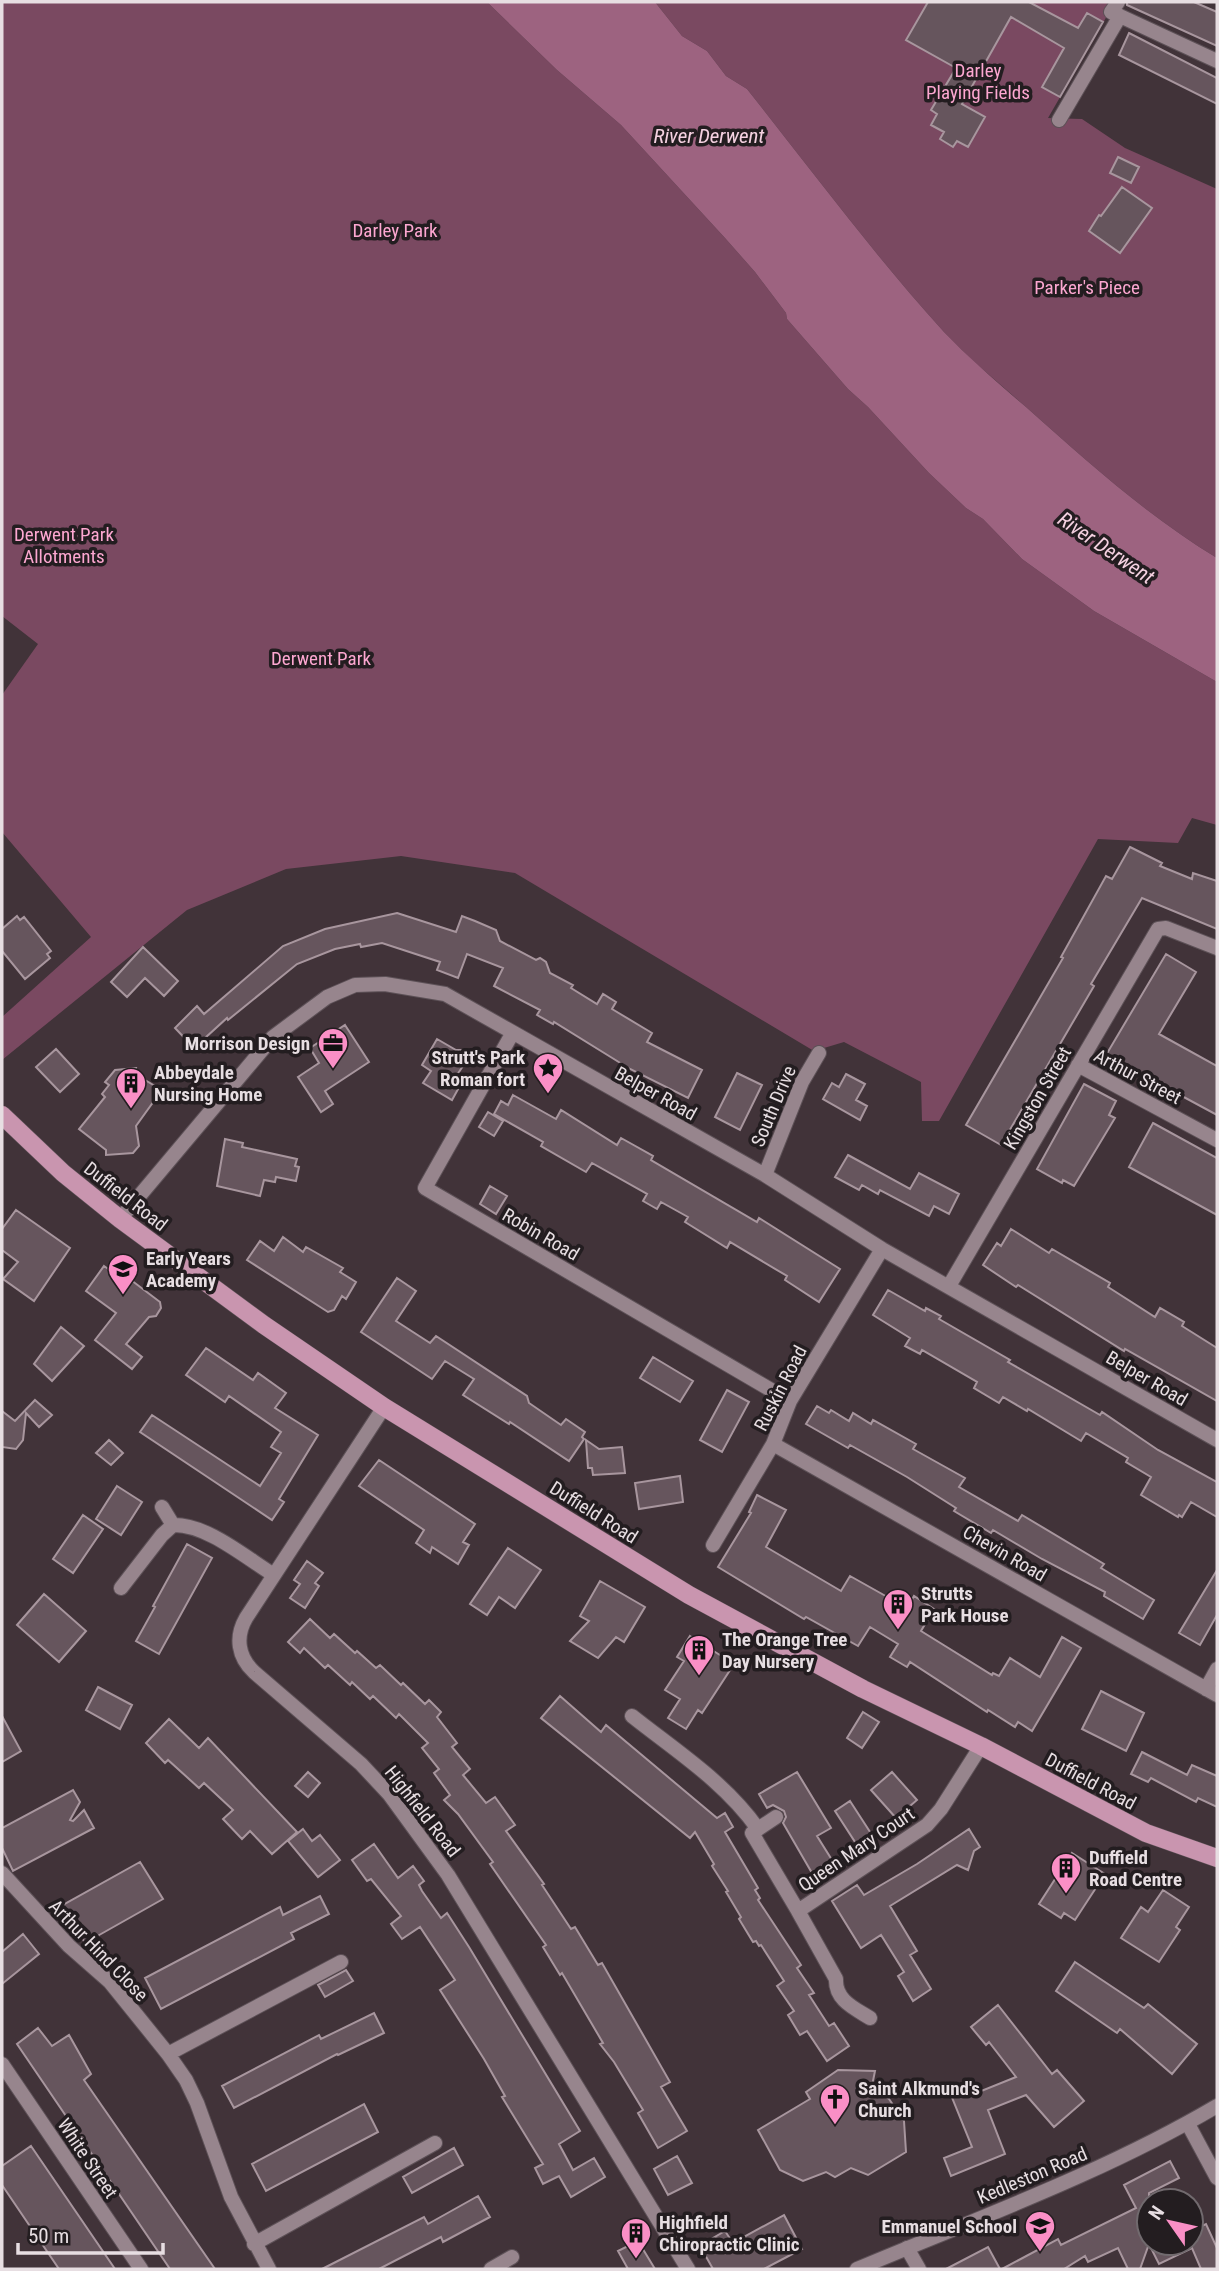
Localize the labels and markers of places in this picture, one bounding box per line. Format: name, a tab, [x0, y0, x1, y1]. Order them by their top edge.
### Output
office icon: Morrison Design	[316, 1026, 350, 1070]
place label: Morrison Design	[185, 1032, 310, 1055]
place label: Strutt's Park Roman fort	[431, 1046, 526, 1091]
place icon: Strutt's Park Roman fort	[531, 1051, 565, 1095]
place label: Abbeydale Nursing Home	[154, 1061, 262, 1106]
building icon: Abbeydale Nursing Home	[114, 1066, 148, 1110]
place label: Early Years Academy	[146, 1247, 231, 1292]
school or university icon: Early Years Academy	[106, 1252, 140, 1296]
place label: Strutts Park House	[921, 1582, 1009, 1627]
building icon: Strutts Park House	[881, 1587, 915, 1631]
place label: The Orange Tree Day Nursery	[722, 1628, 847, 1673]
building icon: The Orange Tree Day Nursery	[682, 1633, 716, 1677]
place label: Duffield Road Centre	[1089, 1846, 1182, 1891]
building icon: Duffield Road Centre	[1049, 1851, 1083, 1895]
place label: Saint Alkmund's Church	[858, 2077, 980, 2122]
church icon: Saint Alkmund's Church	[818, 2082, 852, 2126]
school or university icon: Emmanuel School	[1023, 2209, 1057, 2253]
place label: Highfield Chiropractic Clinic	[659, 2211, 800, 2256]
place label: Emmanuel School	[882, 2215, 1017, 2238]
building icon: Highfield Chiropractic Clinic	[619, 2216, 653, 2260]

